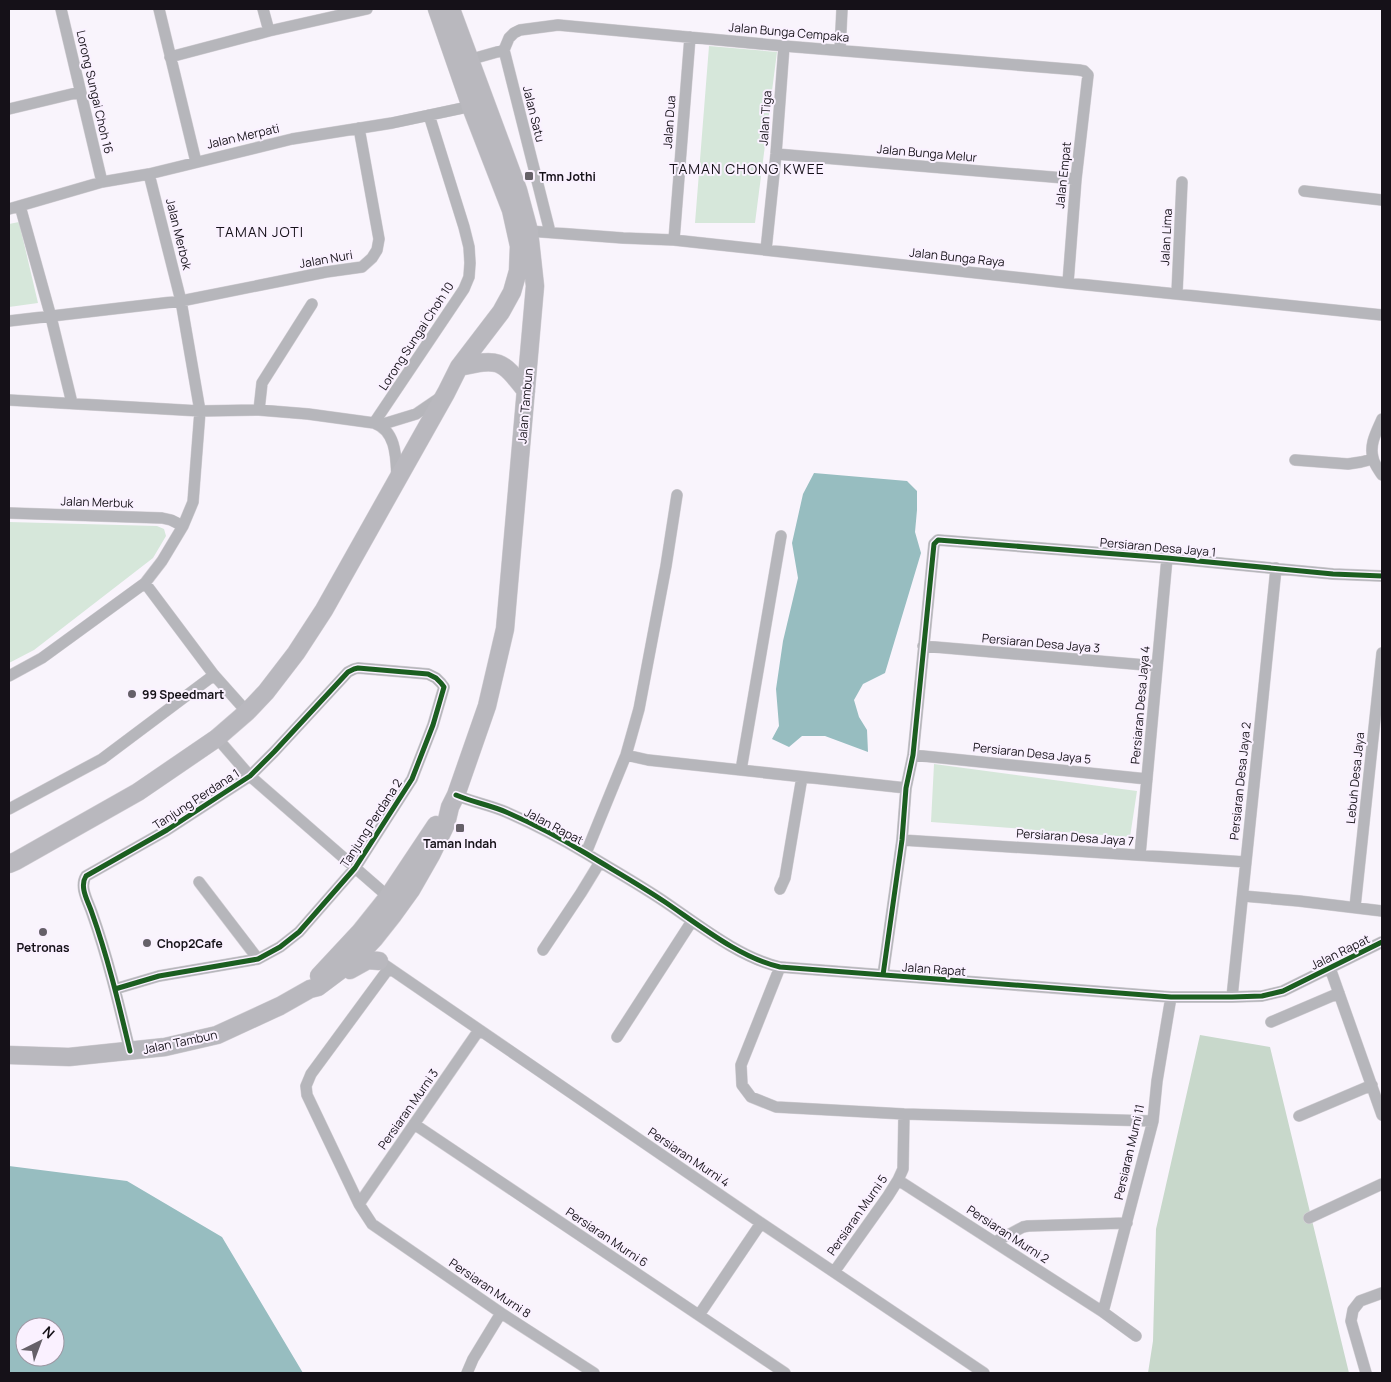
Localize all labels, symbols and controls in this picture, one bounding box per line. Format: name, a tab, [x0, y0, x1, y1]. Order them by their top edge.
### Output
street label: Jalan Bunga Cempaka	[728, 18, 850, 46]
street label: Lorong Sungai Choh 16	[73, 29, 117, 155]
street label: Jalan Satu	[519, 84, 549, 144]
street label: Jalan Tiga	[755, 90, 775, 146]
street label: Jalan Dua	[659, 95, 679, 149]
street label: Jalan Merpati	[205, 119, 281, 153]
street label: Jalan Bunga Melur	[876, 140, 978, 166]
street label: Jalan Empat	[1051, 141, 1075, 209]
district label: TAMAN CHONG KWEE	[669, 159, 825, 178]
place label: Tmn Jothi	[539, 168, 596, 185]
marker: Tmn Jothi	[523, 170, 535, 182]
street label: Jalan Merbok	[162, 197, 196, 272]
street label: Jalan Lima	[1156, 208, 1176, 266]
district label: TAMAN JOTI	[216, 222, 304, 241]
street label: Jalan Bunga Raya	[909, 244, 1005, 270]
street label: Jalan Nuri	[298, 246, 354, 272]
street label: Lorong Sungai Choh 10	[375, 278, 457, 394]
street label: Jalan Tambun	[513, 368, 537, 444]
street label: Jalan Merbuk	[60, 492, 135, 512]
street label: Persiaran Desa Jaya 1	[1099, 533, 1217, 561]
street label: Persiaran Desa Jaya 3	[981, 629, 1101, 657]
street label: Persiaran Desa Jaya 4	[1126, 645, 1154, 765]
place label: 99 Speedmart	[142, 686, 224, 703]
marker: 99 Speedmart	[126, 688, 138, 700]
street label: Persiaran Desa Jaya 2	[1225, 721, 1255, 841]
street label: Lebuh Desa Jaya	[1342, 731, 1368, 825]
street label: Persiaran Desa Jaya 5	[972, 738, 1092, 768]
street label: Tanjung Perdana 1	[149, 765, 243, 833]
street label: Tanjung Perdana 2	[336, 775, 406, 870]
street label: Jalan Rapat	[522, 803, 586, 849]
marker: Taman Indah	[454, 822, 466, 834]
street label: Persiaran Desa Jaya 7	[1016, 824, 1134, 850]
place label: Taman Indah	[423, 835, 497, 852]
marker: Petronas	[37, 926, 49, 938]
street label: Jalan Rapat	[1307, 930, 1373, 974]
place label: Chop2Cafe	[157, 935, 223, 952]
marker: Chop2Cafe	[141, 937, 153, 949]
place label: Petronas	[17, 939, 70, 956]
street label: Jalan Rapat	[901, 958, 967, 980]
street label: Jalan Tambun	[141, 1026, 219, 1058]
street label: Persiaran Murni 3	[374, 1065, 442, 1153]
street label: Persiaran Murni 11	[1110, 1103, 1148, 1201]
street label: Persiaran Murni 4	[645, 1123, 733, 1191]
street label: Persiaran Murni 5	[823, 1171, 891, 1259]
street label: Persiaran Murni 2	[964, 1201, 1053, 1267]
street label: Persiaran Murni 6	[563, 1203, 651, 1271]
street label: Persiaran Murni 8	[446, 1254, 534, 1322]
north arrow	[15, 1317, 65, 1367]
text: N	[39, 1322, 59, 1342]

